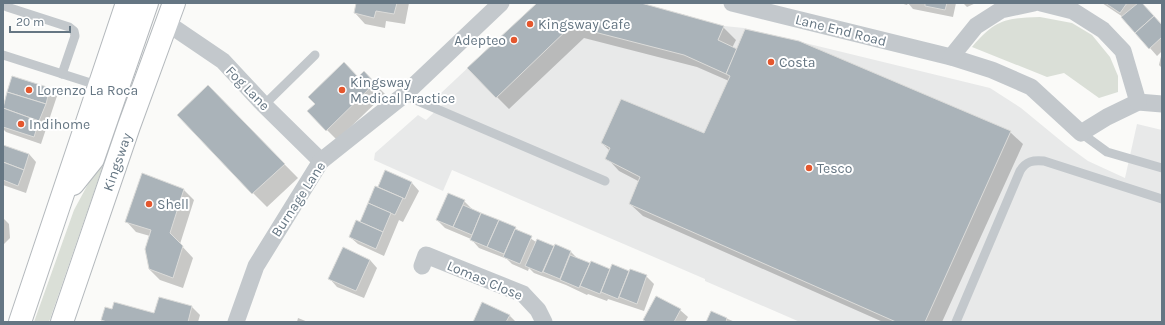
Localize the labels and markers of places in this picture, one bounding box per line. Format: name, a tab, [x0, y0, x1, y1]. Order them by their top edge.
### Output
place label: Kingsway Cafe	[538, 16, 630, 33]
marker: Kingsway Cafe	[525, 19, 535, 29]
place label: Adepteo	[454, 32, 506, 49]
marker: Adepteo	[509, 35, 519, 45]
place label: Costa	[779, 54, 816, 71]
marker: Costa	[766, 57, 776, 67]
place label: Kingsway Medical Practice	[350, 74, 455, 107]
place label: Lorenzo La Roca	[37, 82, 138, 99]
marker: Lorenzo La Roca	[24, 85, 34, 95]
marker: Kingsway Medical Practice	[337, 85, 347, 95]
place label: Indihome	[29, 116, 90, 133]
marker: Indihome	[16, 119, 26, 129]
place label: Tesco	[817, 160, 852, 177]
marker: Tesco	[804, 163, 814, 173]
place label: Shell	[157, 196, 189, 213]
marker: Shell	[144, 199, 154, 209]

